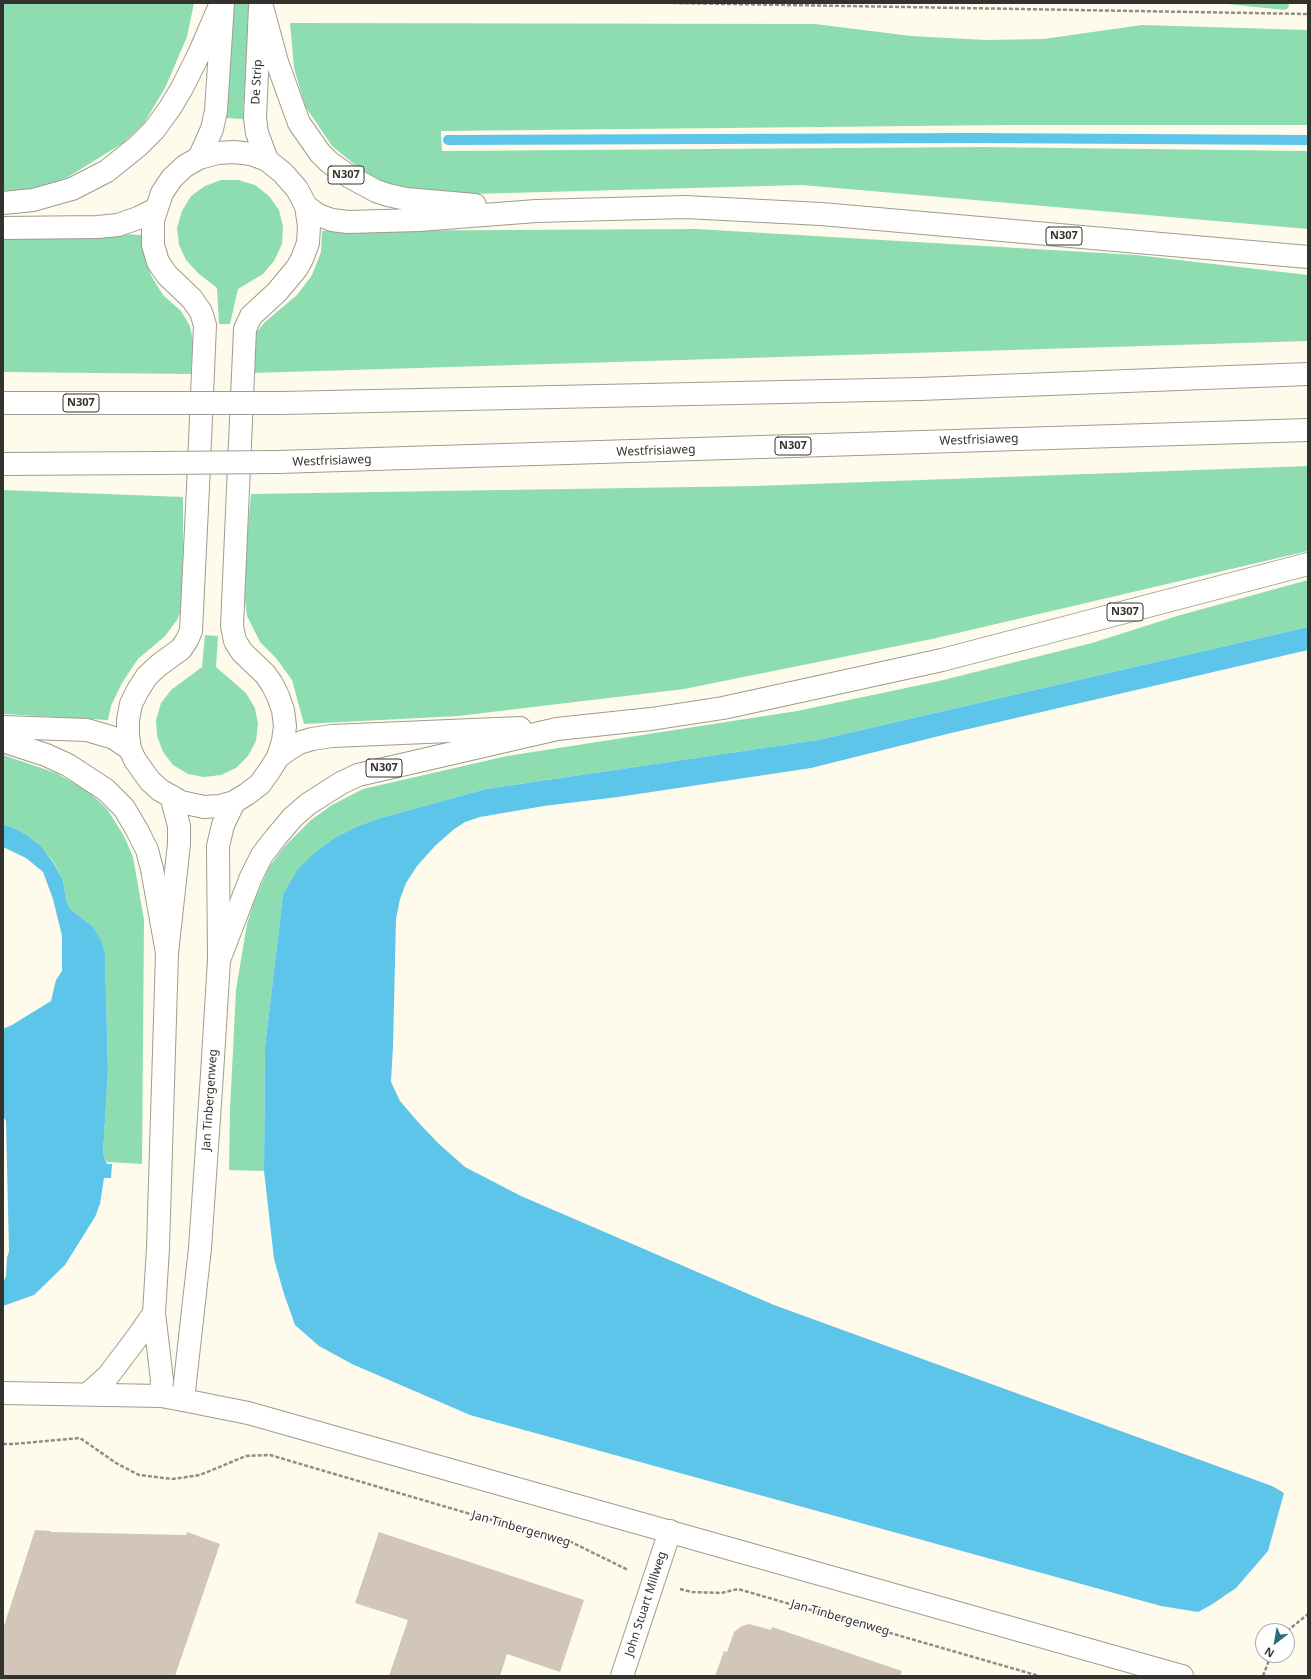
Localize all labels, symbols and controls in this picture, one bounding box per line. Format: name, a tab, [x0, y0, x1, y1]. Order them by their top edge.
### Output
street label: De Strip	[249, 59, 265, 105]
road number: N307	[328, 166, 364, 184]
road number: N307	[1046, 227, 1082, 245]
road number: N307	[63, 394, 99, 412]
street label: Westfrisiaweg	[939, 431, 1019, 449]
road number: N307	[775, 437, 811, 455]
street label: Westfrisiaweg	[616, 442, 696, 460]
street label: Westfrisiaweg	[292, 452, 372, 470]
road number: N307	[1107, 603, 1143, 621]
road number: N307	[366, 759, 402, 777]
street label: Jan Tinbergenweg	[199, 1049, 221, 1151]
street label: Jan Tinbergenweg	[470, 1508, 572, 1550]
street label: John Stuart Millweg	[622, 1550, 670, 1658]
street label: Jan Tinbergenweg	[789, 1597, 891, 1639]
north arrow	[1255, 1623, 1295, 1663]
text: N	[1261, 1644, 1277, 1662]

